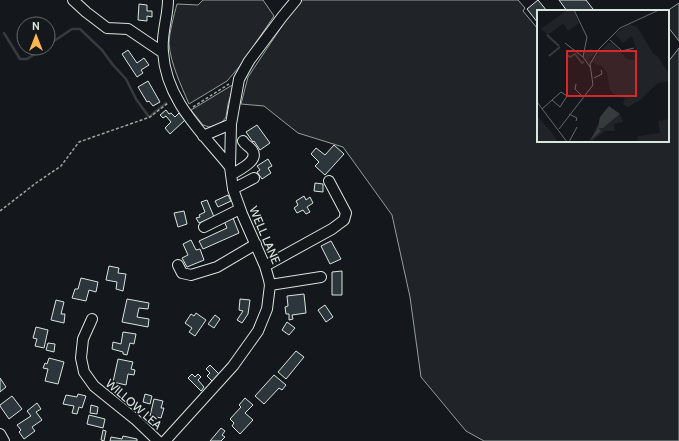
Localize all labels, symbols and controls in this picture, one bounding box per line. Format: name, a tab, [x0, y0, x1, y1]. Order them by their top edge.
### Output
inset map	[537, 10, 669, 142]
north arrow	[16, 16, 56, 56]
text: N	[32, 19, 40, 33]
street label: WELL LANE	[246, 204, 284, 266]
street label: WILLOW LEA	[103, 376, 166, 433]

